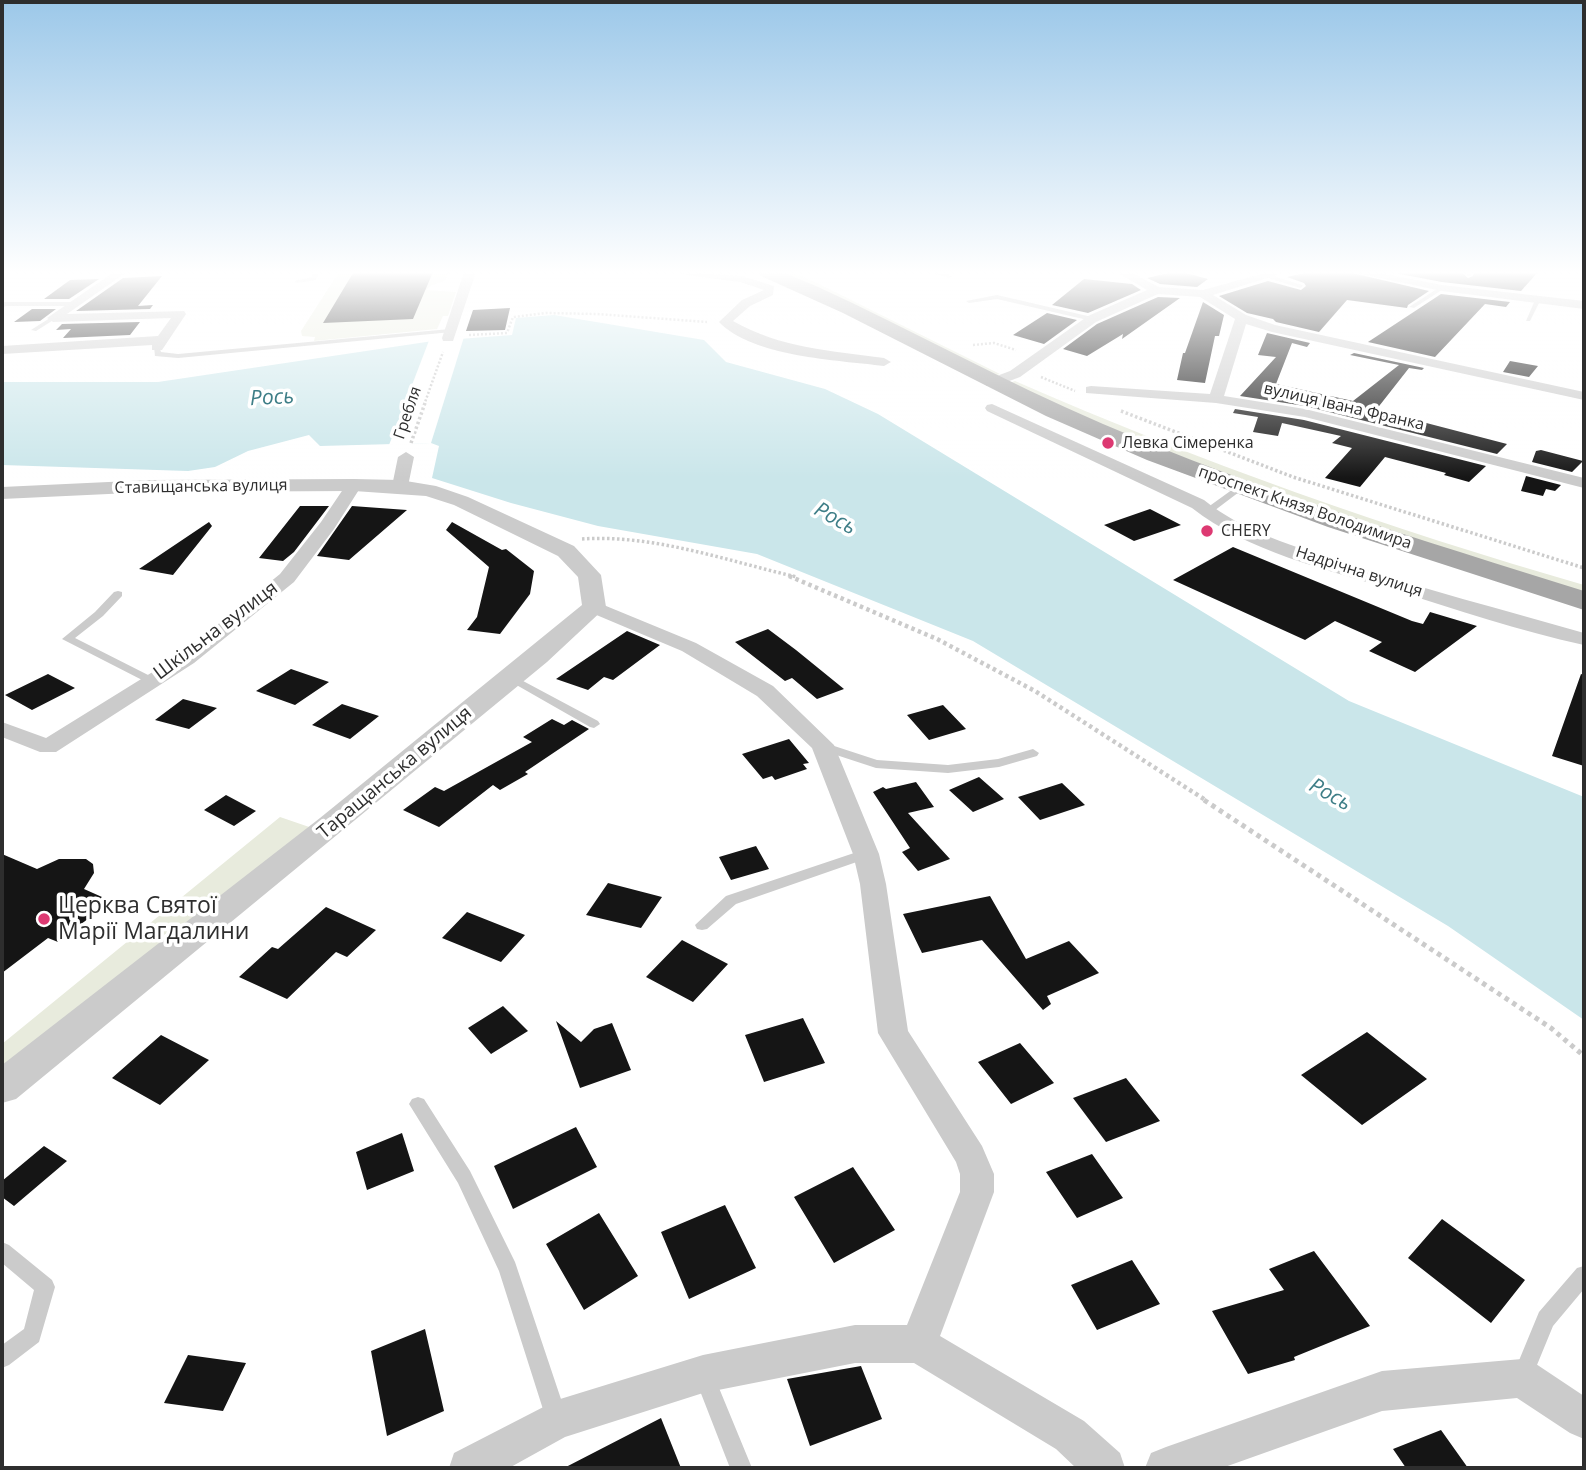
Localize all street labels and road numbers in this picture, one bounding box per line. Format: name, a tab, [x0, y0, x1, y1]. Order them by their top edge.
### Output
street label: вулиця Івана Франка	[1262, 379, 1426, 435]
street label: Гребля	[390, 384, 426, 442]
street label: проспект Князя Володимира	[1196, 462, 1414, 554]
street label: Ставищанська вулиця	[114, 476, 288, 498]
street label: Надрічна вулиця	[1293, 542, 1425, 602]
street label: Шкільна вулиця	[149, 577, 283, 685]
street label: Таращанська вулиця	[313, 702, 477, 844]

